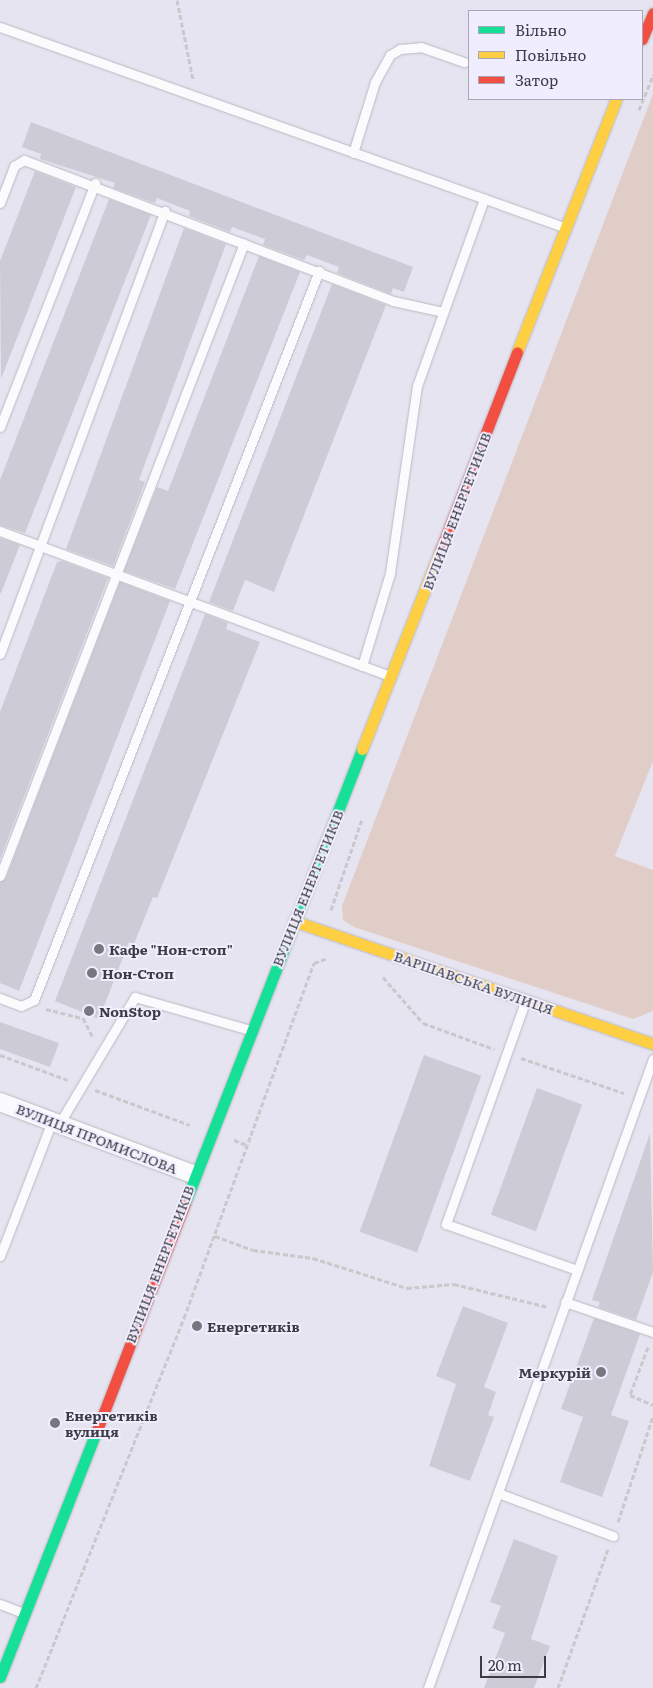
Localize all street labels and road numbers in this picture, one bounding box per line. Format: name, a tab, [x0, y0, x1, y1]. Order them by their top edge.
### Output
street label: ВУЛИЦЯ ЕНЕРГЕТИКІВ	[418, 430, 494, 592]
street label: ВУЛИЦЯ ЕНЕРГЕТИКІВ	[268, 807, 346, 969]
street label: ВАРШАВСЬКА ВУЛИЦЯ	[392, 947, 556, 1017]
street label: ВУЛИЦЯ ПРОМИСЛОВА	[14, 1099, 180, 1177]
street label: ВУЛИЦЯ ЕНЕРГЕТИКІВ	[121, 1183, 197, 1345]

